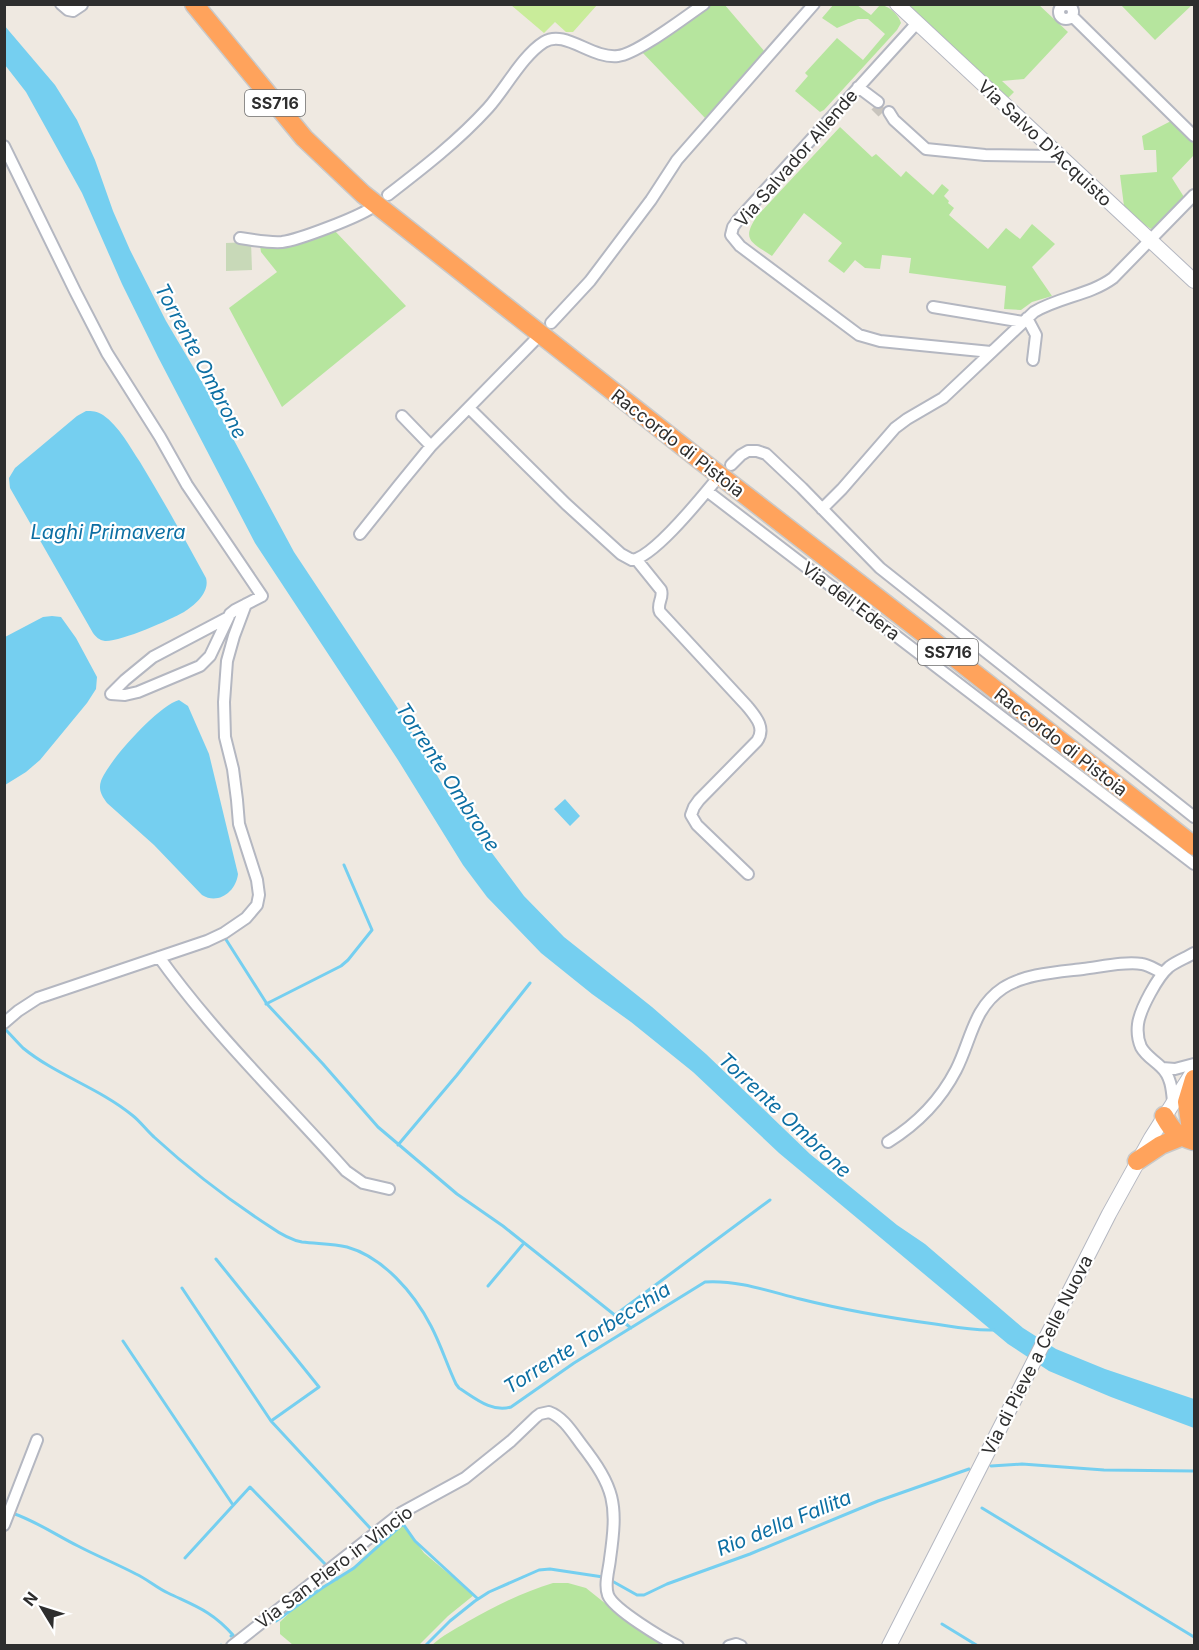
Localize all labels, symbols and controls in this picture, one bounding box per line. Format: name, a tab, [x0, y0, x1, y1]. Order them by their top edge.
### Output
street label: Via Salvo D'Acquisto	[974, 76, 1116, 210]
street label: Via Salvador Allende	[730, 85, 862, 231]
road number: SS716	[245, 90, 305, 116]
water label: Torrente Ombrone	[150, 279, 252, 443]
street label: Raccordo di Pistoia	[607, 385, 749, 501]
water label: Laghi Primavera	[31, 520, 185, 544]
street label: Via dell'Edera	[798, 557, 904, 645]
road number: SS716	[918, 639, 978, 665]
street label: Raccordo di Pistoia	[990, 684, 1132, 800]
water label: Torrente Ombrone	[391, 698, 505, 856]
water label: Torrente Ombrone	[714, 1047, 856, 1183]
street label: Via di Pieve a Celle Nuova	[977, 1252, 1097, 1458]
water label: Torrente Torbecchia	[499, 1277, 675, 1399]
water label: Rio della Fallita	[713, 1485, 855, 1561]
street label: Via San Piero in Vincio	[251, 1501, 417, 1633]
north arrow	[12, 1578, 72, 1638]
text: N	[19, 1588, 42, 1610]

